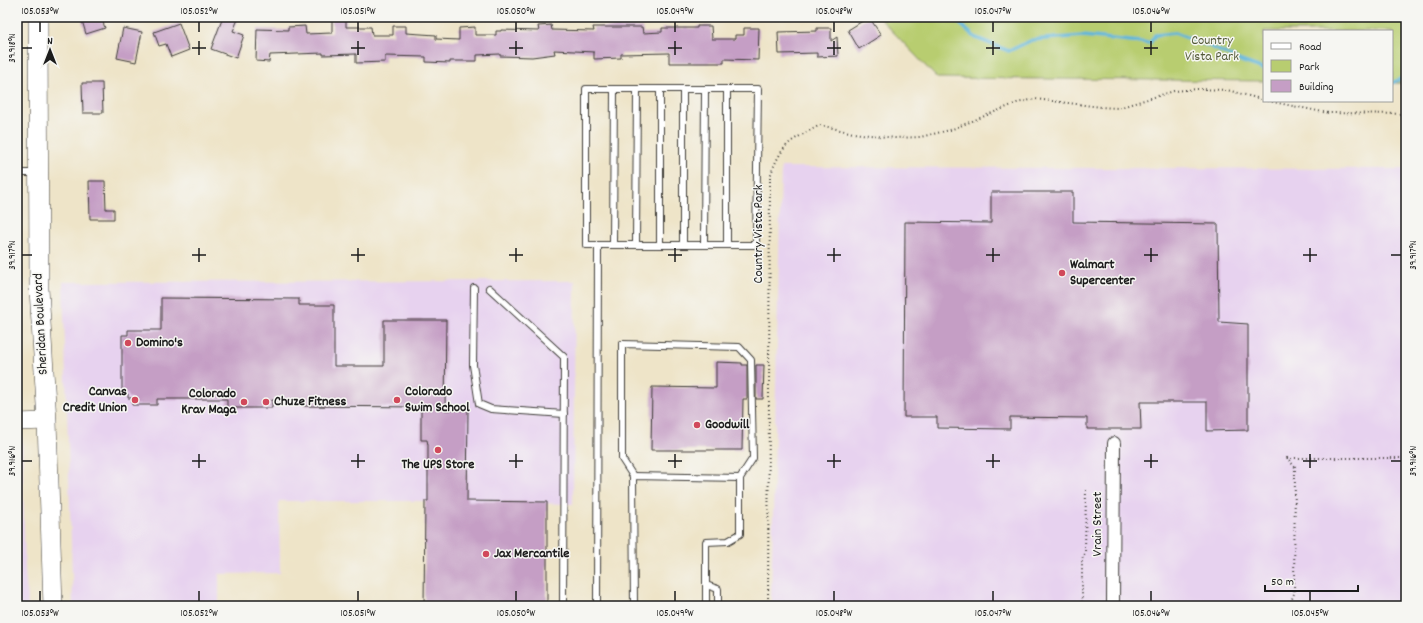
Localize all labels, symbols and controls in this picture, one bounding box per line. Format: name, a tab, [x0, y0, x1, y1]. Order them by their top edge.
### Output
text: 105.053°W	[21, 5, 59, 19]
text: 105.052°W	[180, 5, 218, 19]
text: 105.051°W	[340, 5, 376, 19]
text: 105.050°W	[497, 5, 535, 19]
text: 105.049°W	[656, 5, 694, 19]
text: 105.048°W	[816, 5, 853, 19]
text: 105.047°W	[975, 5, 1011, 19]
text: 105.046°W	[1132, 5, 1170, 19]
north arrow	[30, 30, 70, 70]
legend	[1263, 30, 1393, 102]
park label: Country Vista Park	[1185, 31, 1239, 67]
text: 39.918°N	[6, 33, 20, 63]
text: N	[47, 34, 53, 50]
text: Road	[1299, 39, 1321, 56]
text: Park	[1299, 59, 1320, 76]
text: Building	[1299, 79, 1334, 96]
street label: Country Vista Park	[749, 184, 769, 283]
text: 39.917°N	[6, 240, 20, 270]
text: 39.917°N	[1407, 240, 1421, 270]
place label: Walmart Supercenter	[1070, 255, 1136, 291]
marker: Walmart Supercenter	[1057, 268, 1067, 278]
street label: Sheridan Boulevard	[28, 273, 54, 375]
place label: Domino's	[136, 333, 183, 353]
marker: Domino's	[123, 338, 133, 348]
place label: Canvas Credit Union	[63, 382, 128, 418]
place label: Colorado Swim School	[405, 382, 470, 418]
place label: Colorado Krav Maga	[181, 384, 237, 420]
place label: Chuze Fitness	[274, 392, 347, 412]
marker: Canvas Credit Union	[130, 395, 140, 405]
marker: Colorado Swim School	[392, 395, 402, 405]
marker: Colorado Krav Maga	[239, 397, 249, 407]
marker: Chuze Fitness	[261, 397, 271, 407]
place label: Goodwill	[705, 415, 750, 435]
marker: Goodwill	[692, 420, 702, 430]
marker: The UPS Store	[433, 445, 443, 455]
text: 39.916°N	[6, 446, 20, 476]
text: 39.916°N	[1407, 446, 1421, 476]
place label: The UPS Store	[402, 455, 474, 475]
street label: Vrain Street	[1088, 492, 1108, 556]
place label: Jax Mercantile	[494, 544, 570, 564]
marker: Jax Mercantile	[481, 549, 491, 559]
scale bar	[1265, 567, 1358, 593]
text: 50 m	[1271, 574, 1294, 591]
text: 105.053°W	[21, 607, 59, 621]
text: 105.052°W	[180, 607, 218, 621]
text: 105.051°W	[340, 607, 376, 621]
text: 105.050°W	[497, 607, 535, 621]
text: 105.049°W	[656, 607, 694, 621]
text: 105.048°W	[816, 607, 853, 621]
text: 105.047°W	[975, 607, 1011, 621]
text: 105.046°W	[1132, 607, 1170, 621]
text: 105.045°W	[1291, 607, 1329, 621]

